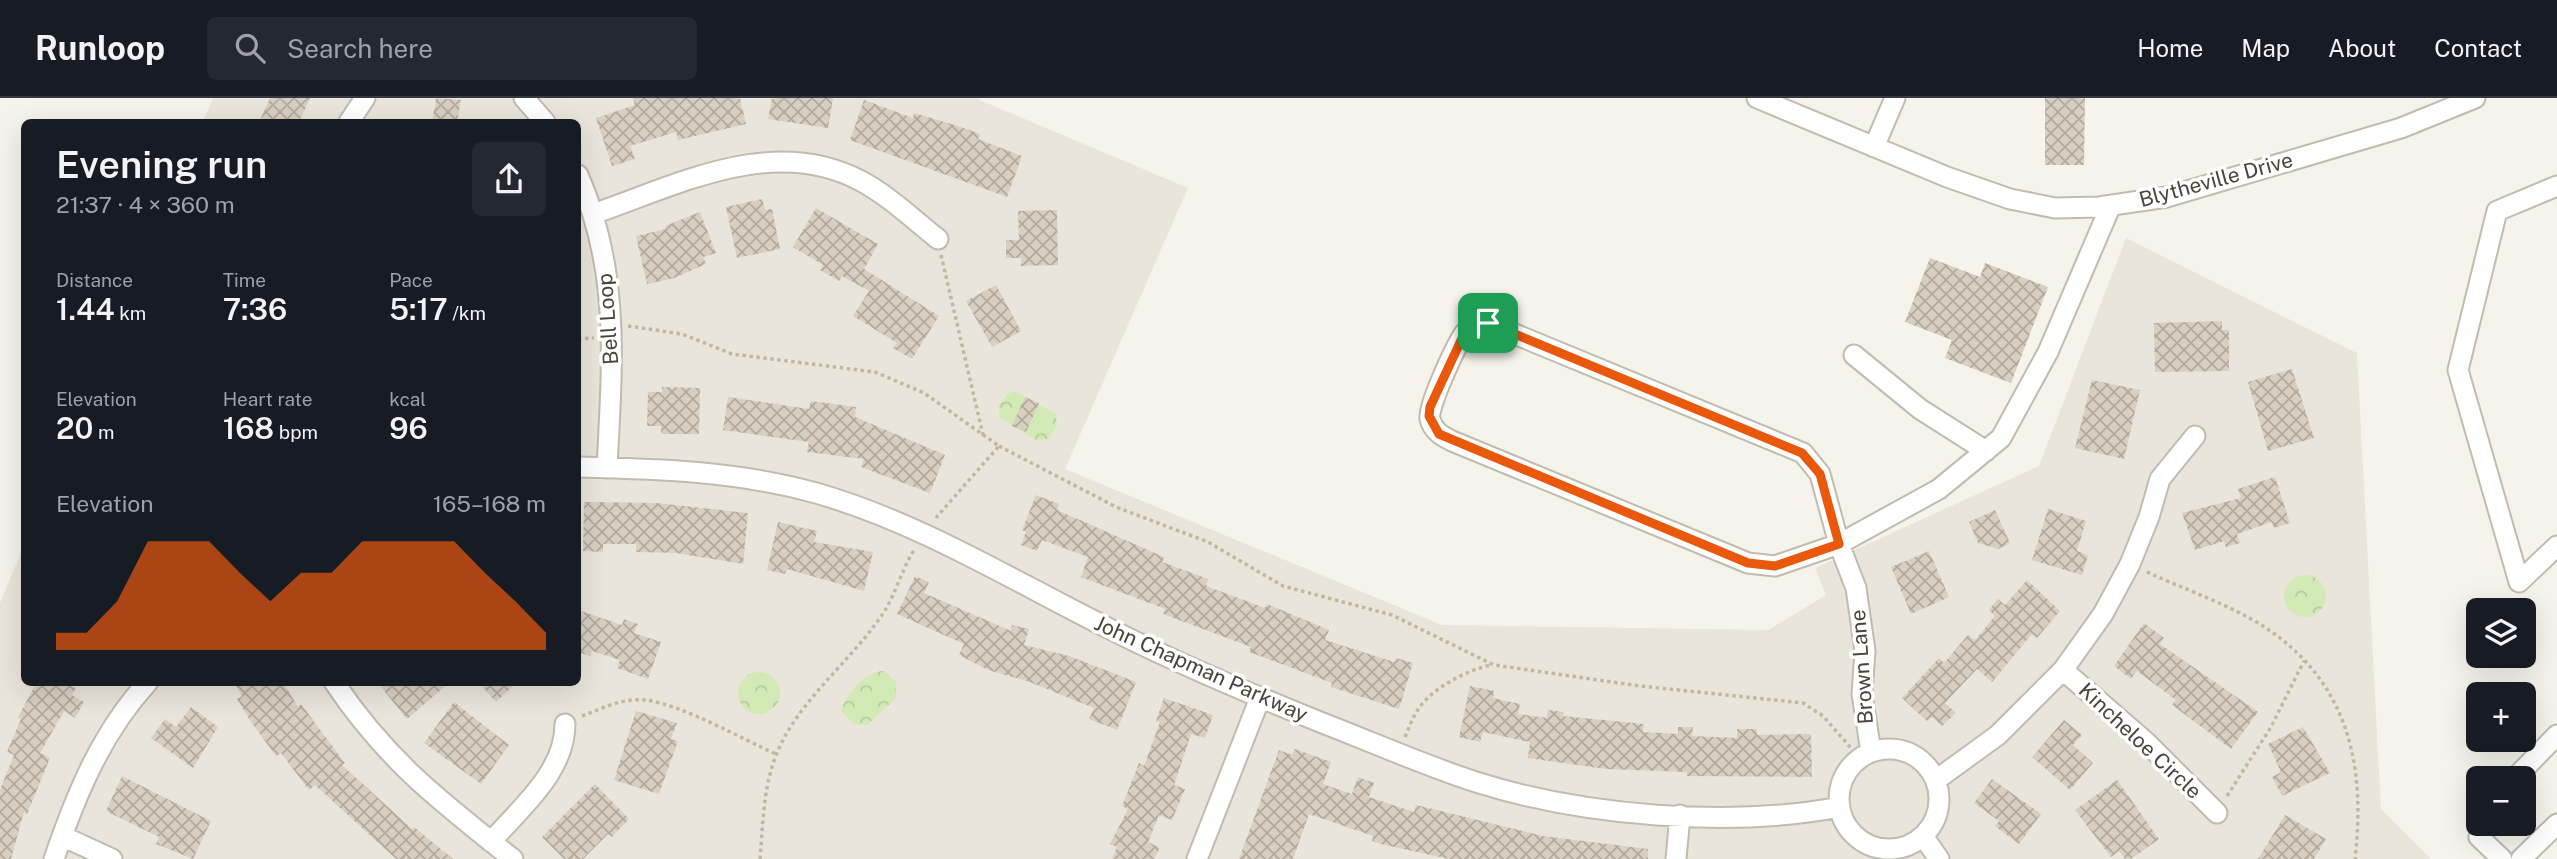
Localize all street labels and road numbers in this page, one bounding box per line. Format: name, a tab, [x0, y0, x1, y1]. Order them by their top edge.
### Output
street label: Blytheville Drive	[2136, 147, 2296, 212]
street label: Bell Loop	[592, 273, 623, 366]
street label: Brown Lane	[1845, 609, 1878, 725]
street label: John Chapman Parkway	[1091, 610, 1312, 727]
street label: Kincheloe Circle	[2074, 677, 2207, 804]

